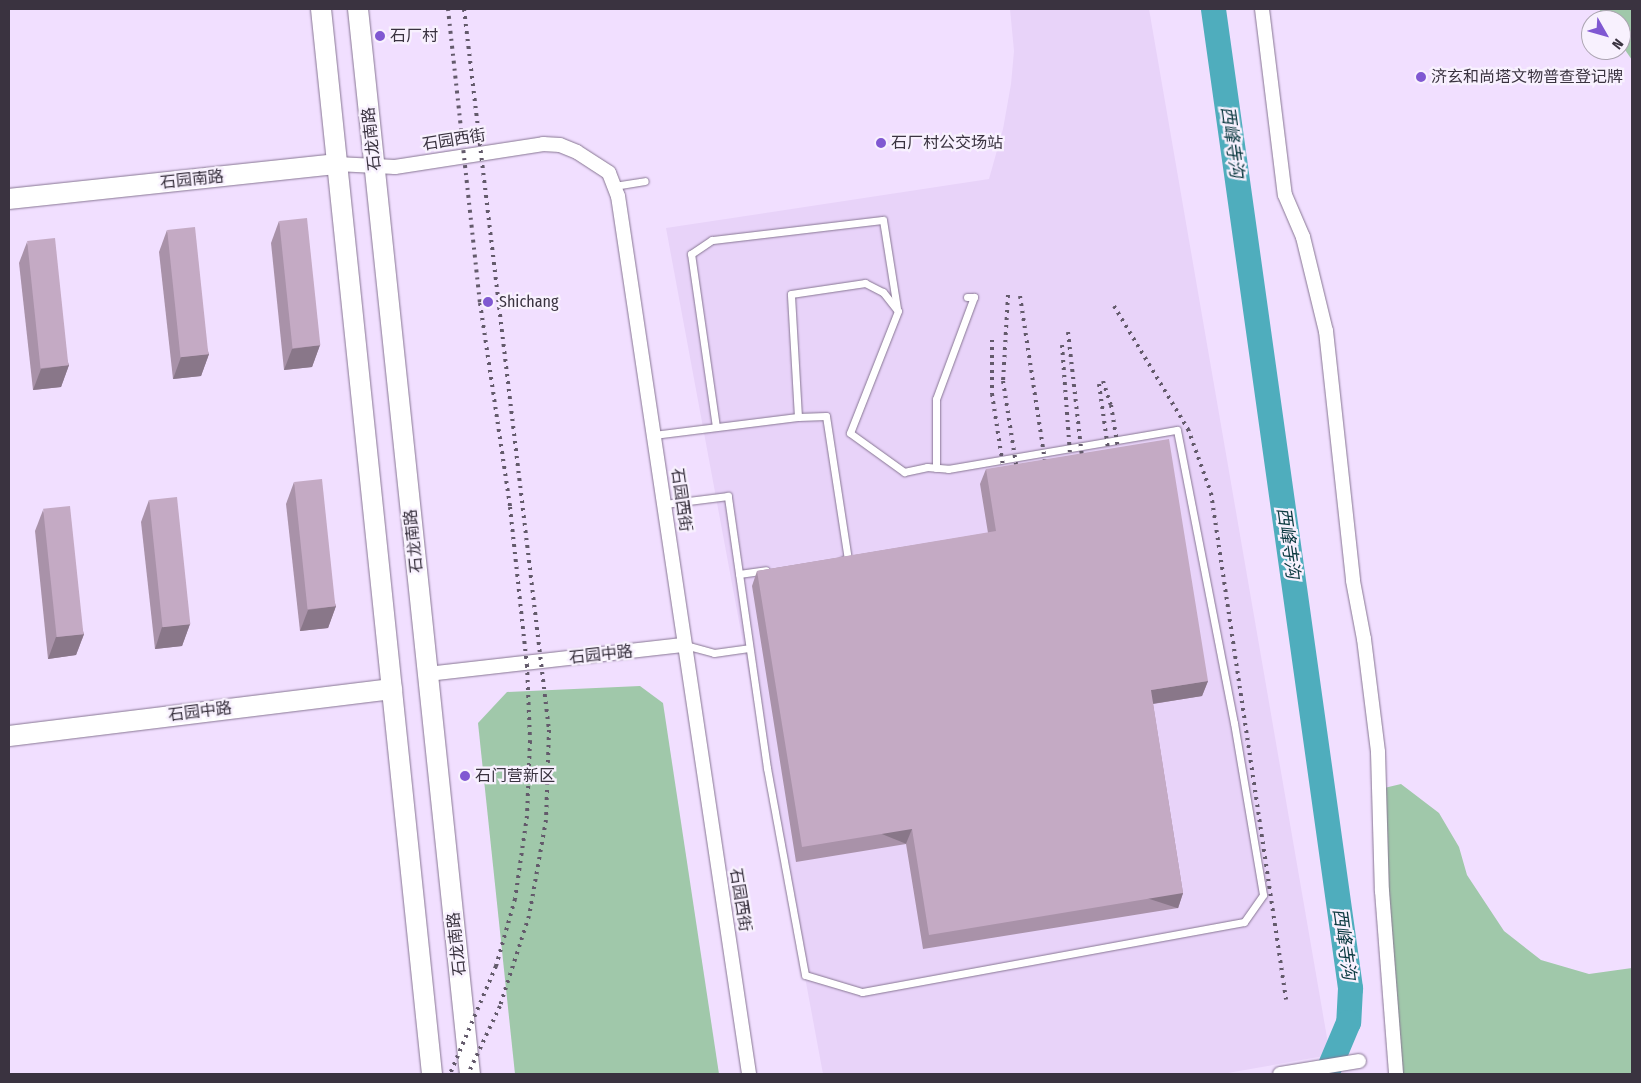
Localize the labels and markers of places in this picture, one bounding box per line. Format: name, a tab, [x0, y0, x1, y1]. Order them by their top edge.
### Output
place label: 石厂村	[390, 26, 438, 46]
marker: 石厂村	[374, 30, 386, 42]
place label: 济玄和尚塔文物普查登记牌	[1431, 67, 1623, 87]
marker: 济玄和尚塔文物普查登记牌	[1415, 71, 1427, 83]
place label: 石厂村公交场站	[891, 133, 1003, 153]
marker: 石厂村公交场站	[875, 137, 887, 149]
place label: Shichang	[499, 292, 558, 312]
marker: Shichang	[481, 295, 495, 309]
place label: 石门营新区	[475, 766, 555, 786]
marker: 石门营新区	[459, 770, 471, 782]

